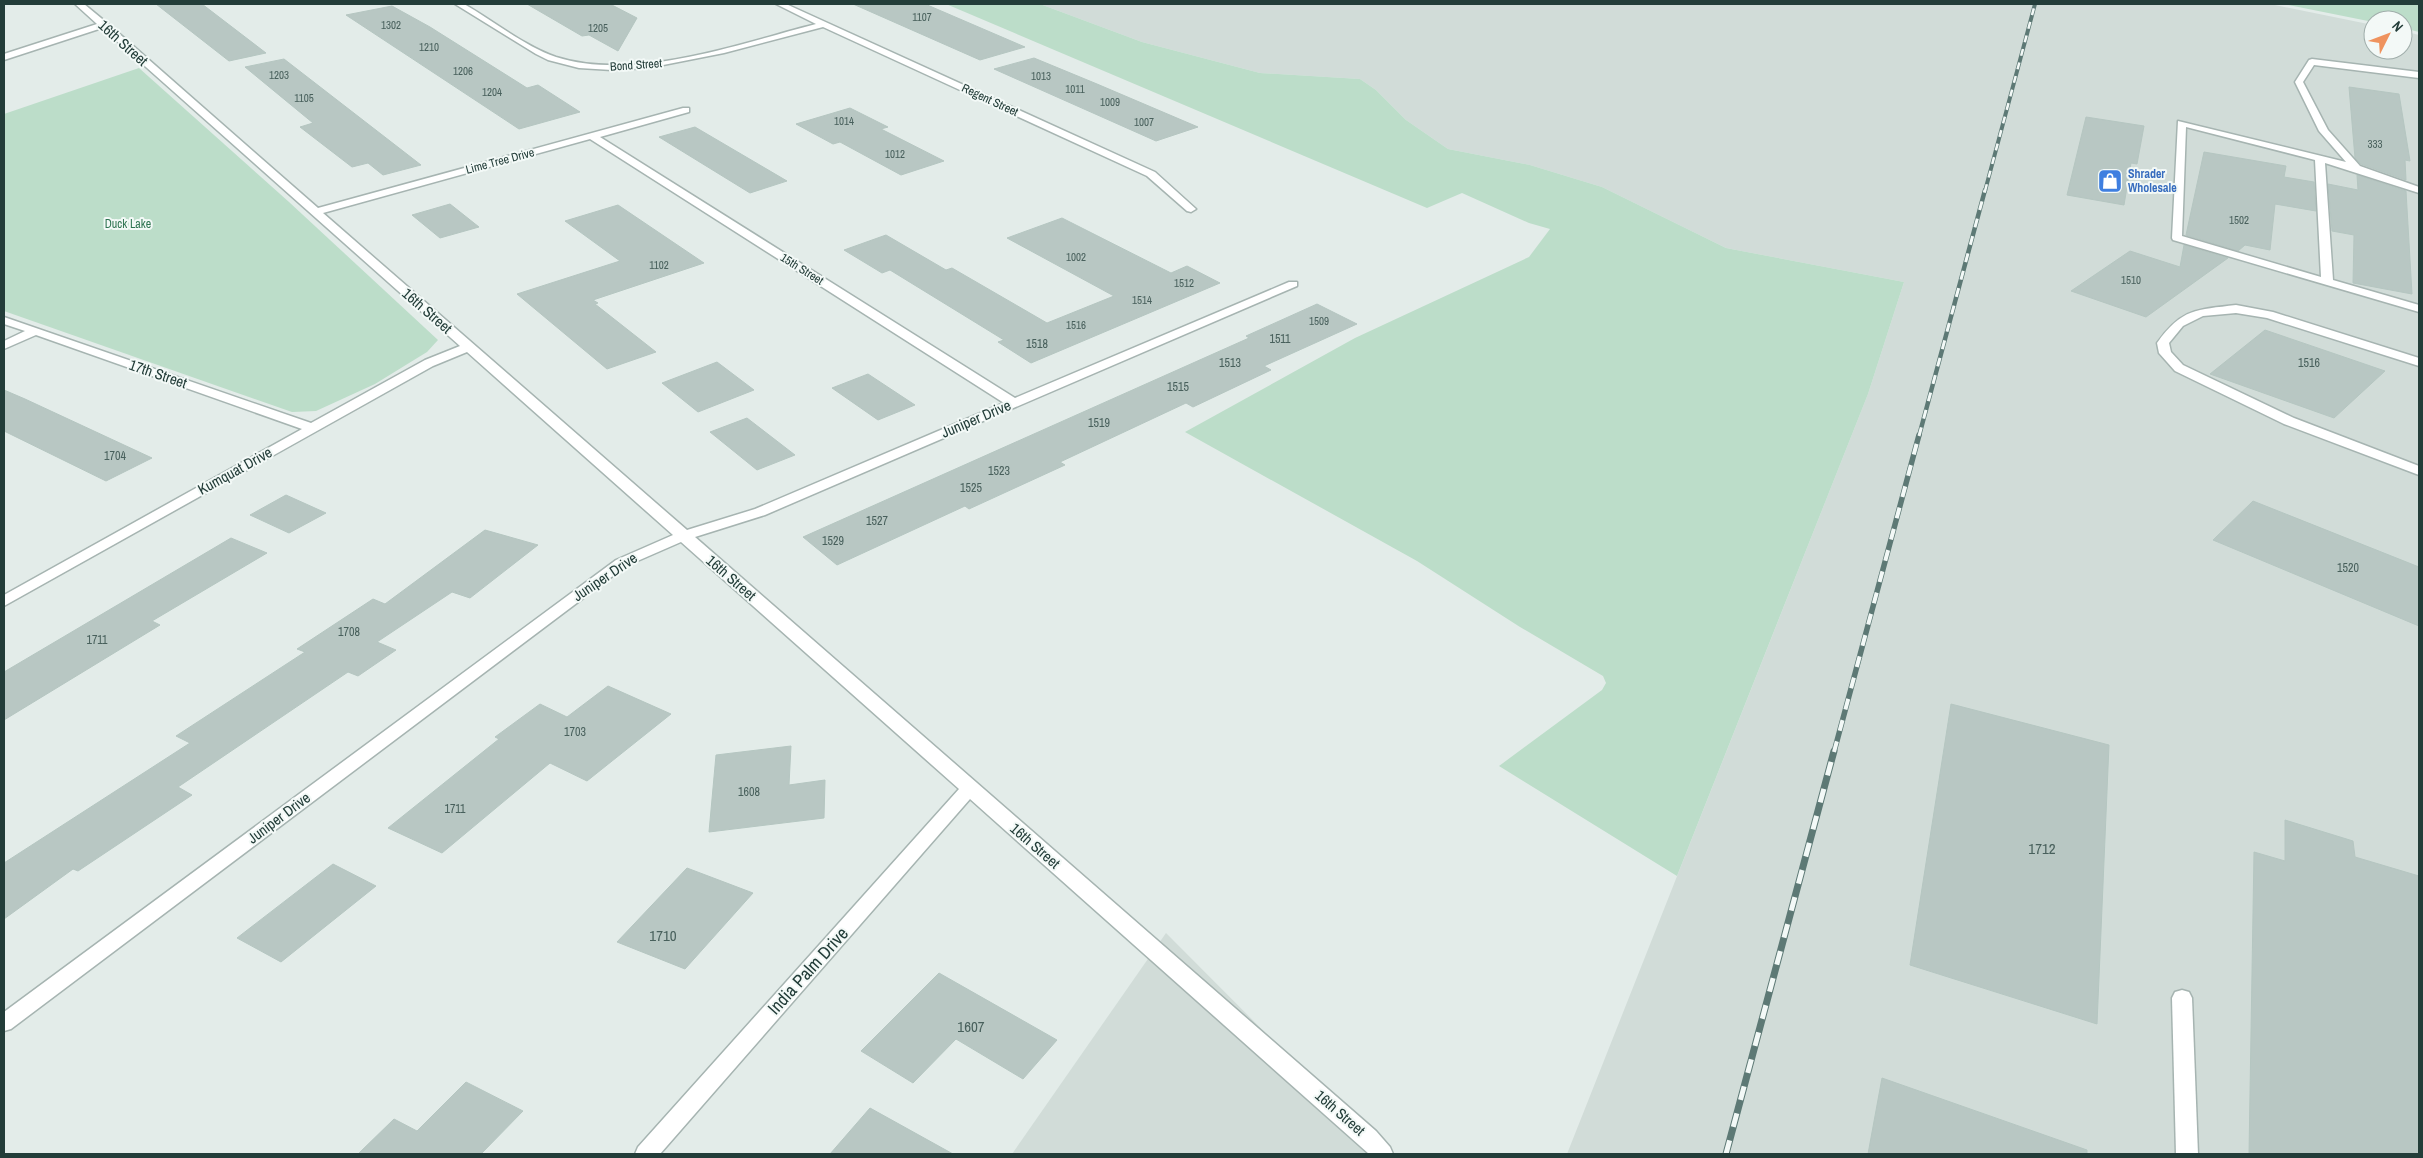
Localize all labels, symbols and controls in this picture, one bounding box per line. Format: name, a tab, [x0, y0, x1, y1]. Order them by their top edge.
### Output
house number: 1107	[912, 10, 932, 24]
north arrow	[2363, 10, 2413, 60]
street label: 16th Street	[94, 15, 153, 71]
text: N	[2388, 17, 2407, 35]
house number: 1302	[381, 18, 401, 32]
house number: 1205	[588, 21, 608, 35]
house number: 1210	[419, 40, 439, 54]
street label: Bond Street	[610, 55, 663, 75]
house number: 1206	[453, 64, 473, 78]
house number: 1203	[269, 68, 289, 82]
house number: 1013	[1031, 69, 1051, 83]
street label: Regent Street	[959, 80, 1021, 120]
house number: 1011	[1065, 82, 1085, 96]
house number: 1204	[482, 85, 502, 99]
house number: 1105	[294, 91, 314, 105]
house number: 1009	[1100, 95, 1120, 109]
house number: 1014	[834, 114, 854, 128]
house number: 1007	[1134, 115, 1154, 129]
house number: 333	[2367, 137, 2383, 151]
street label: Lime Tree Drive	[464, 144, 536, 178]
house number: 1012	[885, 147, 905, 161]
place label: Shrader Wholesale	[2128, 166, 2177, 196]
shop icon: Shrader Wholesale	[2097, 168, 2123, 194]
house number: 1502	[2229, 213, 2249, 227]
park label: Duck Lake	[105, 216, 151, 232]
street label: 15th Street	[777, 249, 827, 289]
house number: 1002	[1066, 250, 1086, 264]
house number: 1102	[649, 258, 669, 272]
house number: 1510	[2121, 273, 2141, 287]
house number: 1512	[1174, 276, 1194, 290]
street label: 16th Street	[398, 283, 457, 339]
house number: 1514	[1132, 293, 1152, 307]
house number: 1509	[1309, 314, 1329, 328]
house number: 1516	[1066, 318, 1086, 332]
house number: 1511	[1269, 331, 1291, 347]
house number: 1518	[1026, 336, 1048, 352]
street label: 17th Street	[126, 354, 191, 393]
house number: 1513	[1219, 355, 1241, 371]
house number: 1516	[2298, 355, 2320, 371]
house number: 1515	[1167, 379, 1189, 395]
street label: Juniper Drive	[938, 394, 1014, 443]
house number: 1519	[1088, 415, 1110, 431]
street label: Kumquat Drive	[194, 441, 276, 500]
house number: 1704	[104, 448, 126, 464]
house number: 1523	[988, 463, 1010, 479]
house number: 1525	[960, 480, 982, 496]
house number: 1527	[866, 513, 888, 529]
house number: 1529	[822, 533, 844, 549]
street label: Juniper Drive	[568, 547, 641, 606]
street label: 16th Street	[702, 550, 761, 606]
house number: 1520	[2337, 560, 2359, 576]
house number: 1708	[338, 624, 360, 640]
house number: 1711	[86, 632, 108, 648]
house number: 1703	[564, 724, 586, 740]
house number: 1608	[738, 784, 760, 800]
street label: Juniper Drive	[243, 787, 315, 848]
house number: 1711	[444, 801, 466, 817]
street label: 16th Street	[1006, 818, 1065, 874]
house number: 1712	[2028, 838, 2056, 859]
street label: India Palm Drive	[762, 921, 854, 1020]
house number: 1710	[649, 925, 677, 946]
house number: 1607	[957, 1016, 985, 1037]
street label: 16th Street	[1311, 1085, 1370, 1141]

